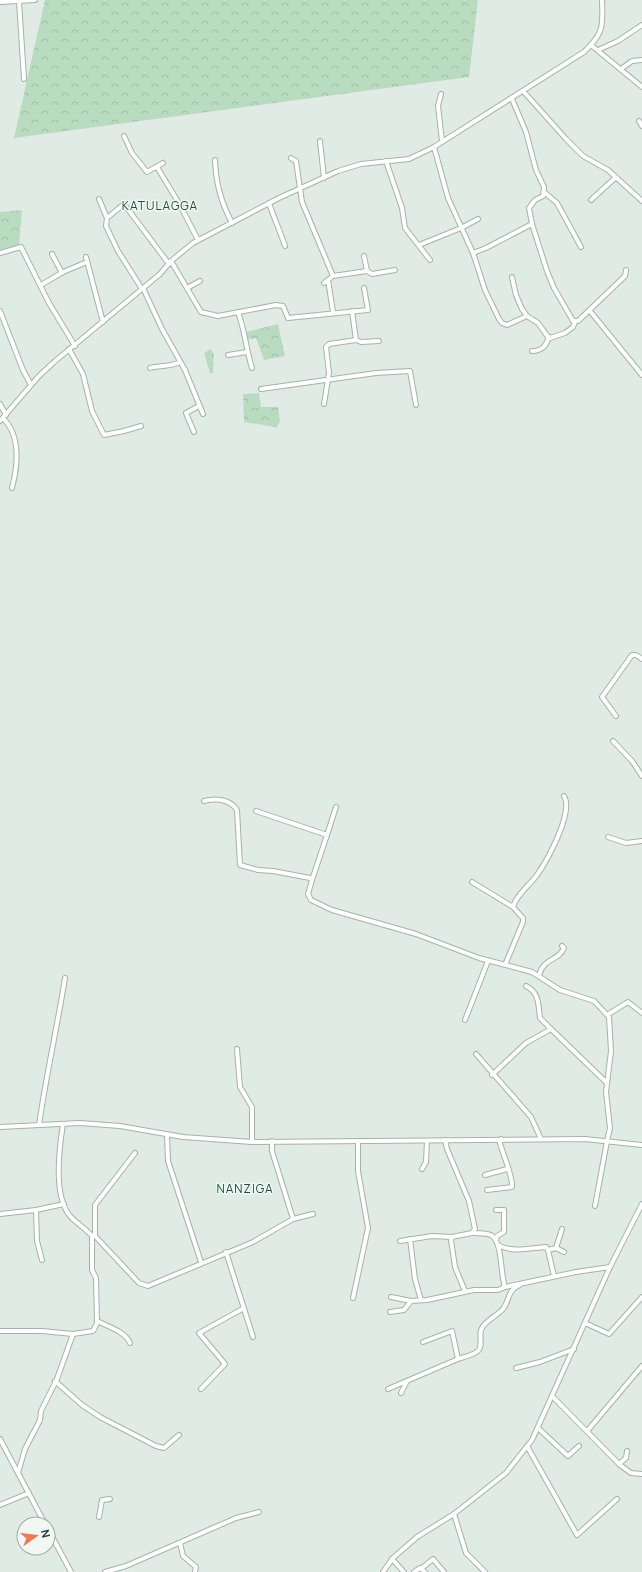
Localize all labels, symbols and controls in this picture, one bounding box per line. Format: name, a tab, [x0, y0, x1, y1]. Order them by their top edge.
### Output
district label: KATULAGGA	[122, 197, 198, 214]
district label: NANZIGA	[216, 1180, 274, 1197]
north arrow	[16, 1516, 56, 1556]
text: N	[38, 1528, 54, 1539]

